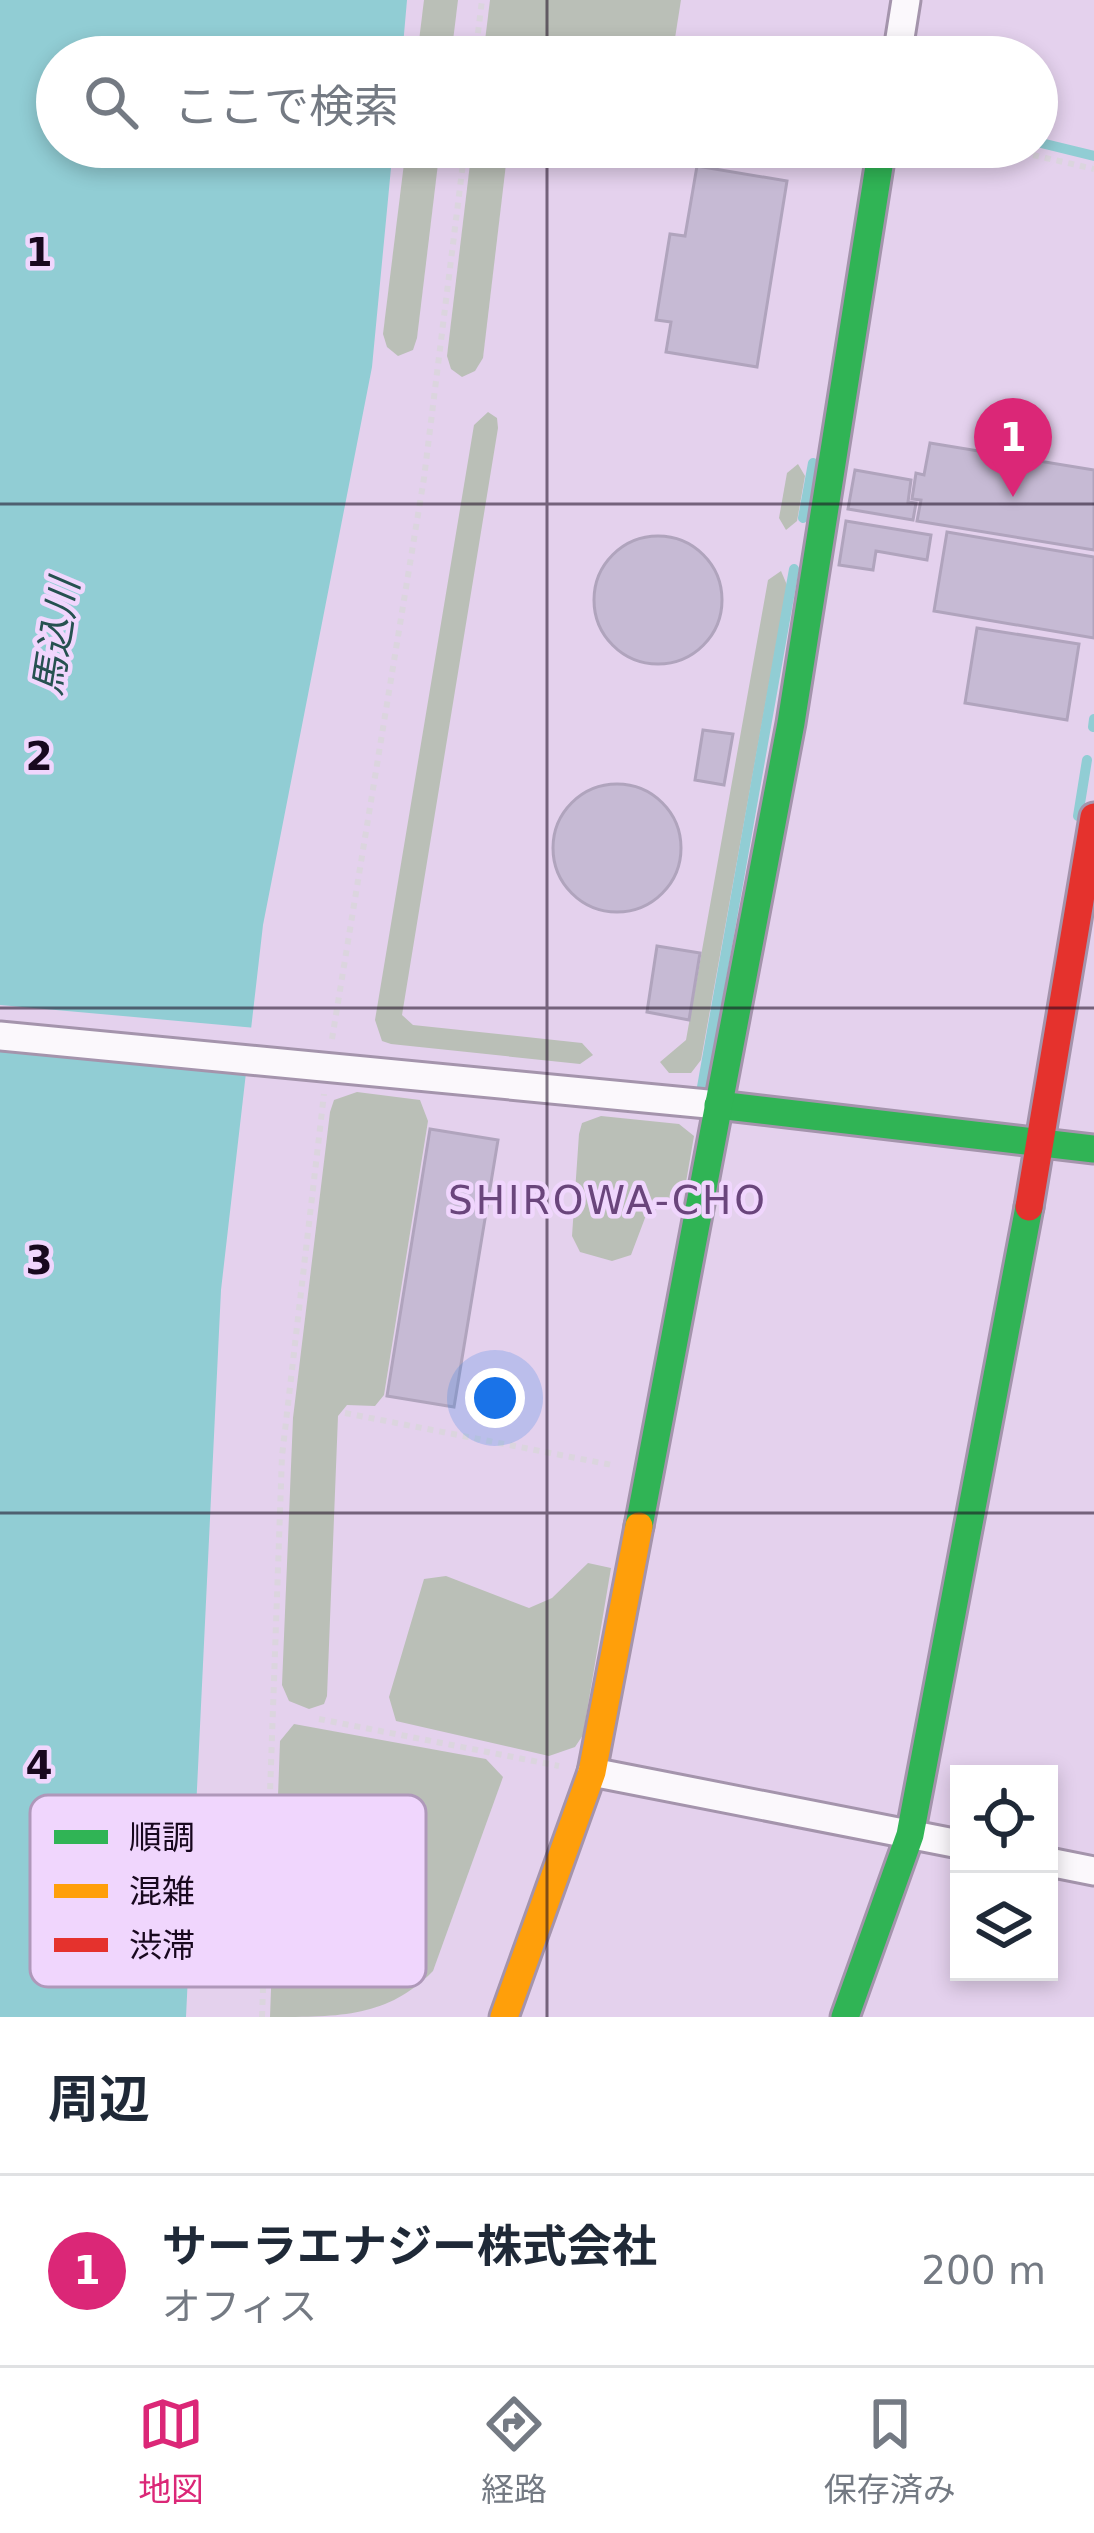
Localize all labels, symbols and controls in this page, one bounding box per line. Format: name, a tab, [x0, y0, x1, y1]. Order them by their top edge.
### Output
search box	[36, 36, 1058, 168]
icon: search	[78, 69, 144, 135]
text: ここで検索	[174, 80, 399, 133]
text: 1	[25, 230, 53, 275]
pin: 1	[974, 398, 1052, 497]
water label: 馬込川	[25, 572, 88, 698]
text: 2	[25, 734, 53, 779]
district label: SHIROWA-CHO	[448, 1178, 768, 1223]
text: 3	[25, 1238, 53, 1283]
your location	[465, 1368, 525, 1428]
text: 4	[25, 1743, 53, 1788]
map controls	[950, 1765, 1058, 1981]
button: locate	[950, 1765, 1058, 1873]
legend	[30, 1795, 426, 1987]
text: 順調	[129, 1818, 195, 1857]
text: 混雑	[129, 1872, 195, 1911]
button: layers	[950, 1873, 1058, 1981]
text: 渋滞	[129, 1926, 195, 1965]
text: 周辺	[48, 2070, 150, 2129]
text: サーラエナジー株式会社	[162, 2220, 657, 2273]
text: 1	[73, 2248, 101, 2293]
text: 200 m	[921, 2248, 1046, 2293]
text: オフィス	[162, 2284, 317, 2329]
tab: 地図	[138, 2391, 204, 2511]
tab: 経路	[481, 2391, 547, 2511]
tab: 保存済み	[824, 2391, 956, 2511]

